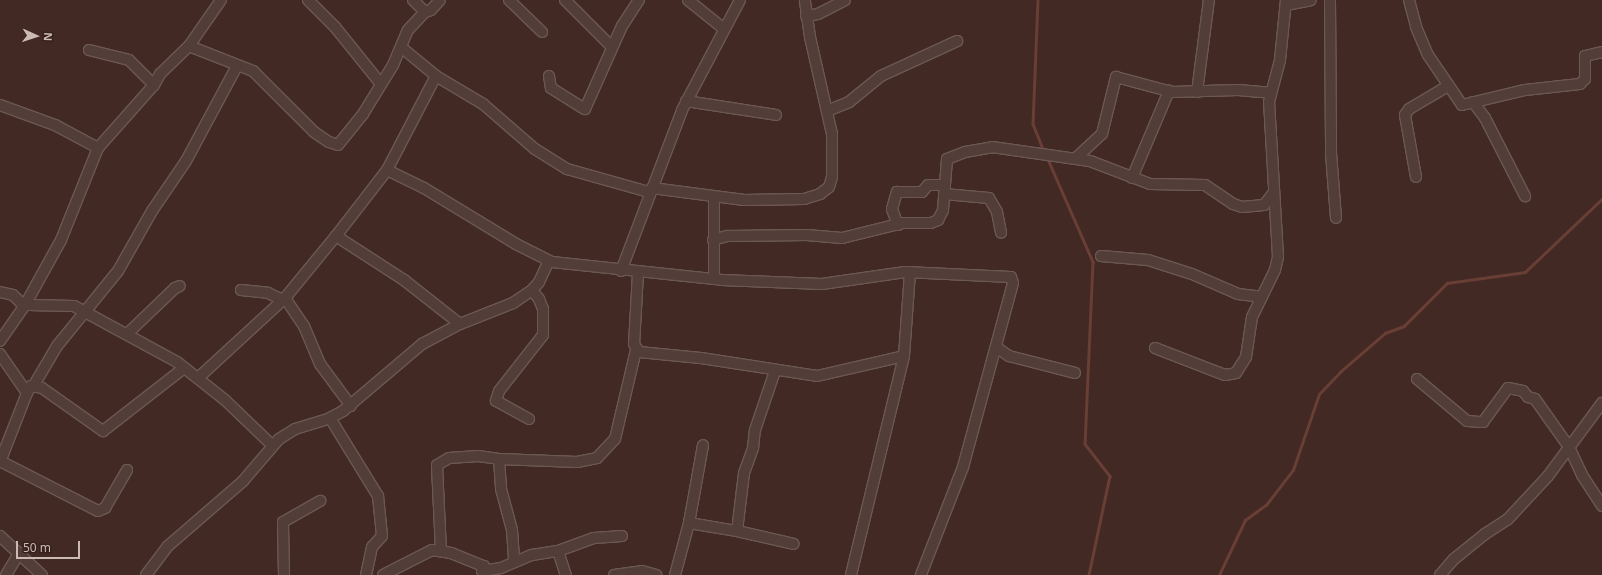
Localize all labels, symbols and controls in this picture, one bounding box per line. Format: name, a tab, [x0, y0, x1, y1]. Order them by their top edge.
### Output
north arrow	[16, 16, 56, 56]
text: N	[41, 32, 56, 42]
scale bar	[18, 533, 82, 559]
text: 50 m	[23, 539, 51, 556]

